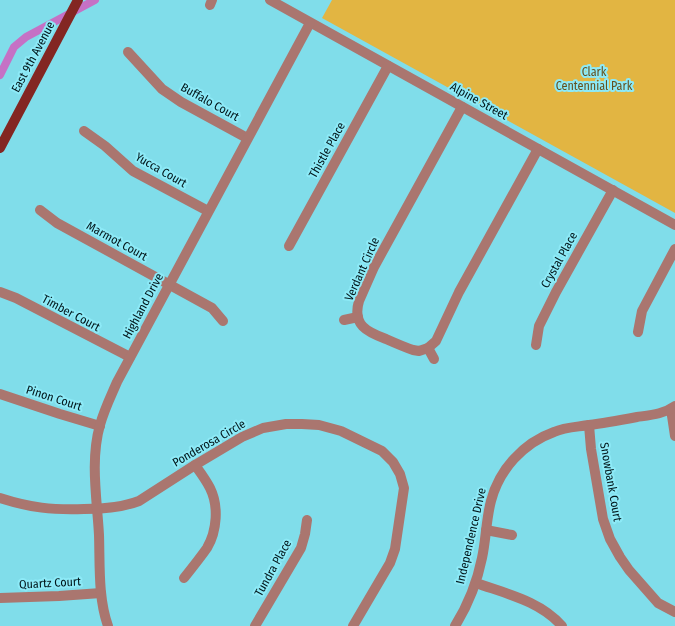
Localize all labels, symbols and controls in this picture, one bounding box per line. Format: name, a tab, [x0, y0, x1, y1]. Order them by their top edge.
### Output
street label: East 9th Avenue	[8, 19, 58, 95]
park label: Clark Centennial Park	[556, 65, 633, 93]
street label: Alpine Street	[448, 79, 510, 123]
street label: Buffalo Court	[178, 80, 242, 124]
street label: Thistle Place	[306, 120, 348, 180]
street label: Yucca Court	[133, 150, 189, 190]
street label: Marmot Court	[84, 219, 150, 264]
street label: Crystal Place	[538, 229, 580, 291]
street label: Verdant Circle	[342, 235, 382, 303]
street label: Highland Drive	[120, 271, 166, 341]
street label: Timber Court	[40, 292, 102, 334]
street label: Pinon Court	[24, 382, 84, 414]
street label: Ponderosa Circle	[170, 416, 248, 470]
street label: Snowbank Court	[597, 441, 625, 523]
street label: Independence Drive	[453, 487, 489, 585]
street label: Tundra Place	[252, 537, 294, 599]
street label: Quartz Court	[19, 574, 81, 592]

